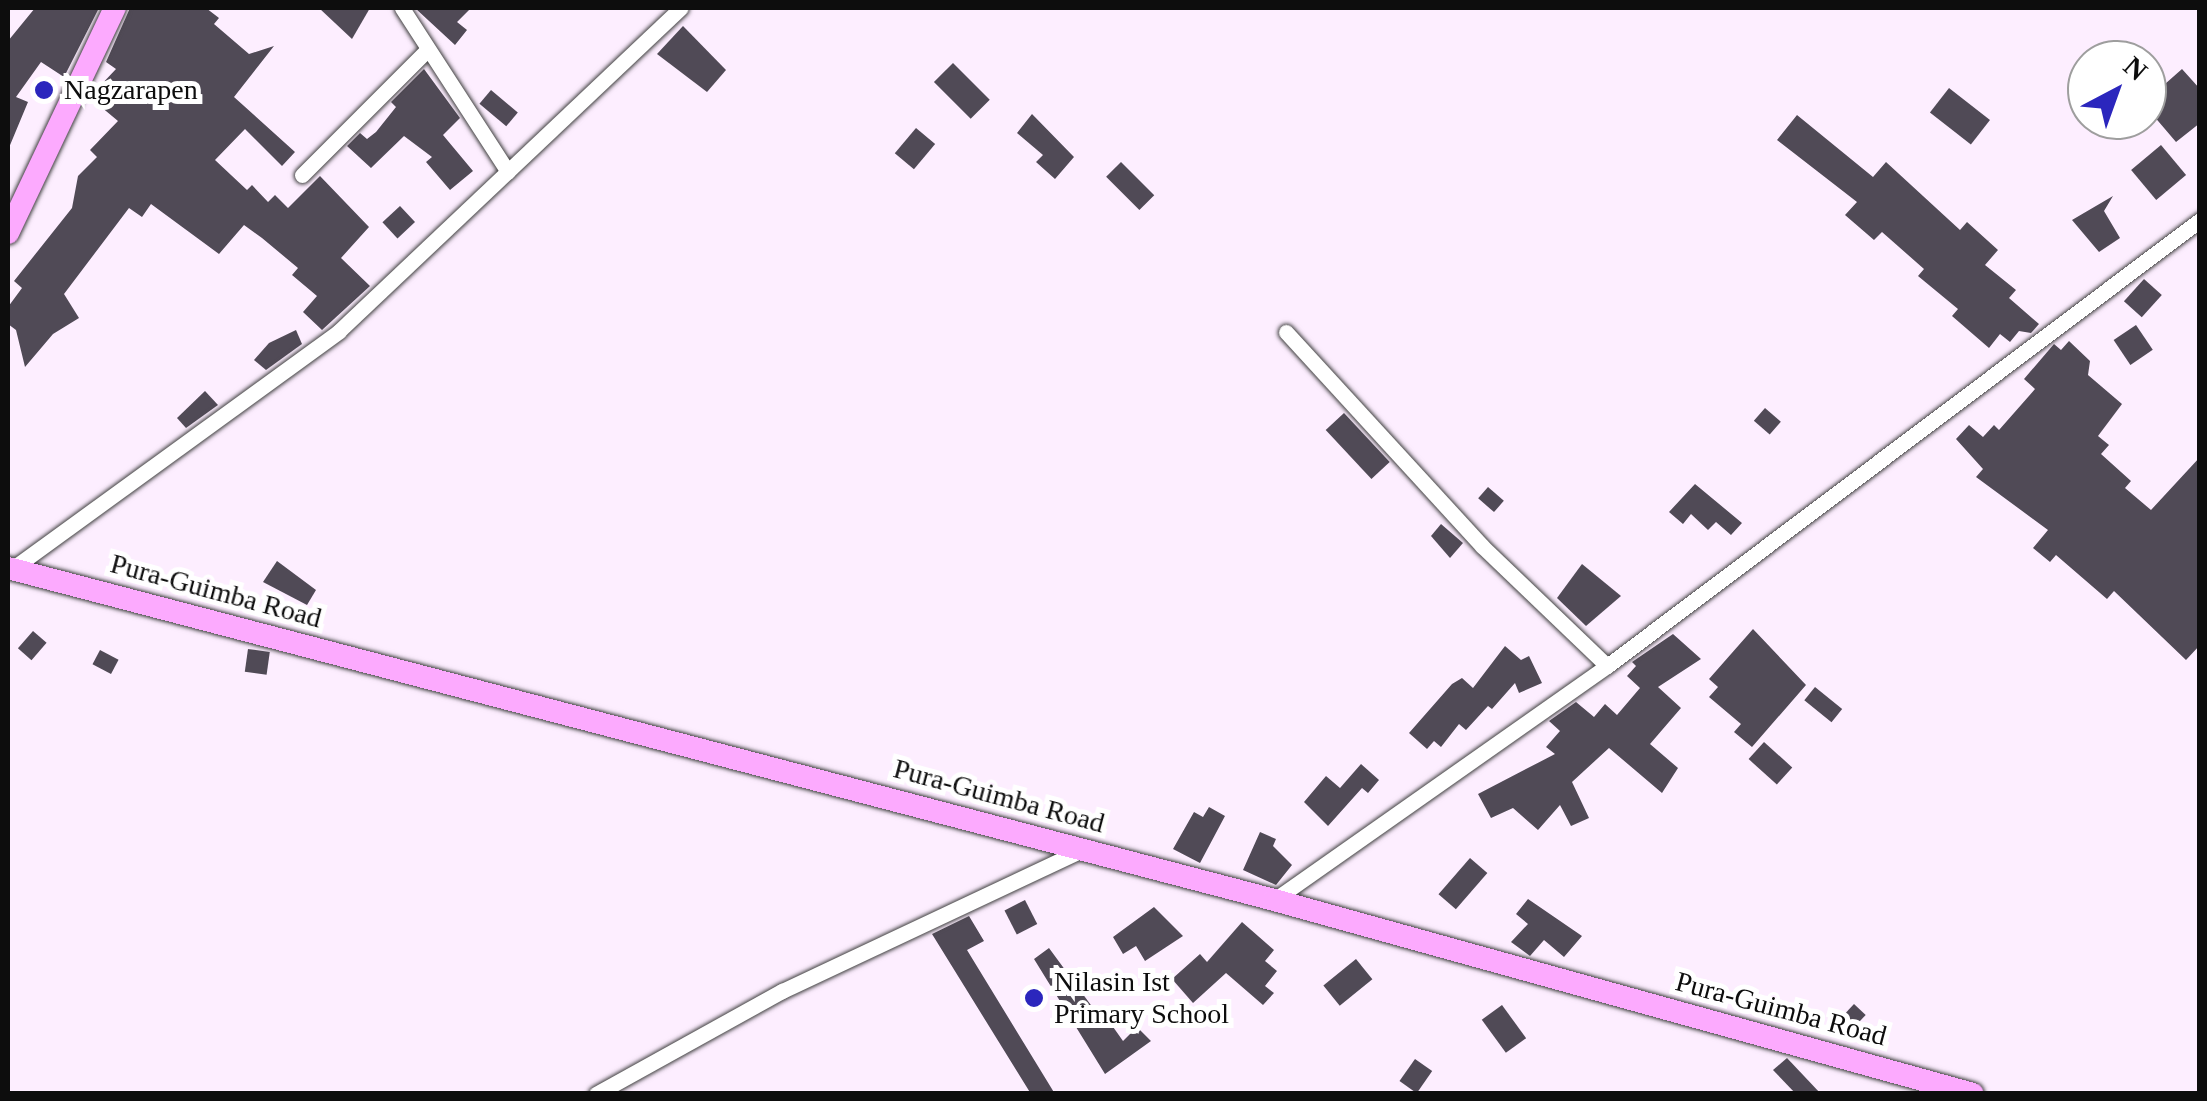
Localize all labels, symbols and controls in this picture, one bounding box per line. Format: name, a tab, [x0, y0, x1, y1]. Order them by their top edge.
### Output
north arrow	[2067, 40, 2167, 140]
text: N	[2118, 50, 2153, 87]
place label: Nagzarapen	[64, 73, 198, 107]
marker: Nagzarapen	[33, 79, 55, 101]
street label: Pura-Guimba Road	[107, 547, 325, 635]
street label: Pura-Guimba Road	[890, 752, 1108, 840]
place label: Nilasin Ist Primary School	[1054, 965, 1229, 1031]
street label: Pura-Guimba Road	[1672, 965, 1890, 1053]
marker: Nilasin Ist Primary School	[1023, 987, 1045, 1009]

